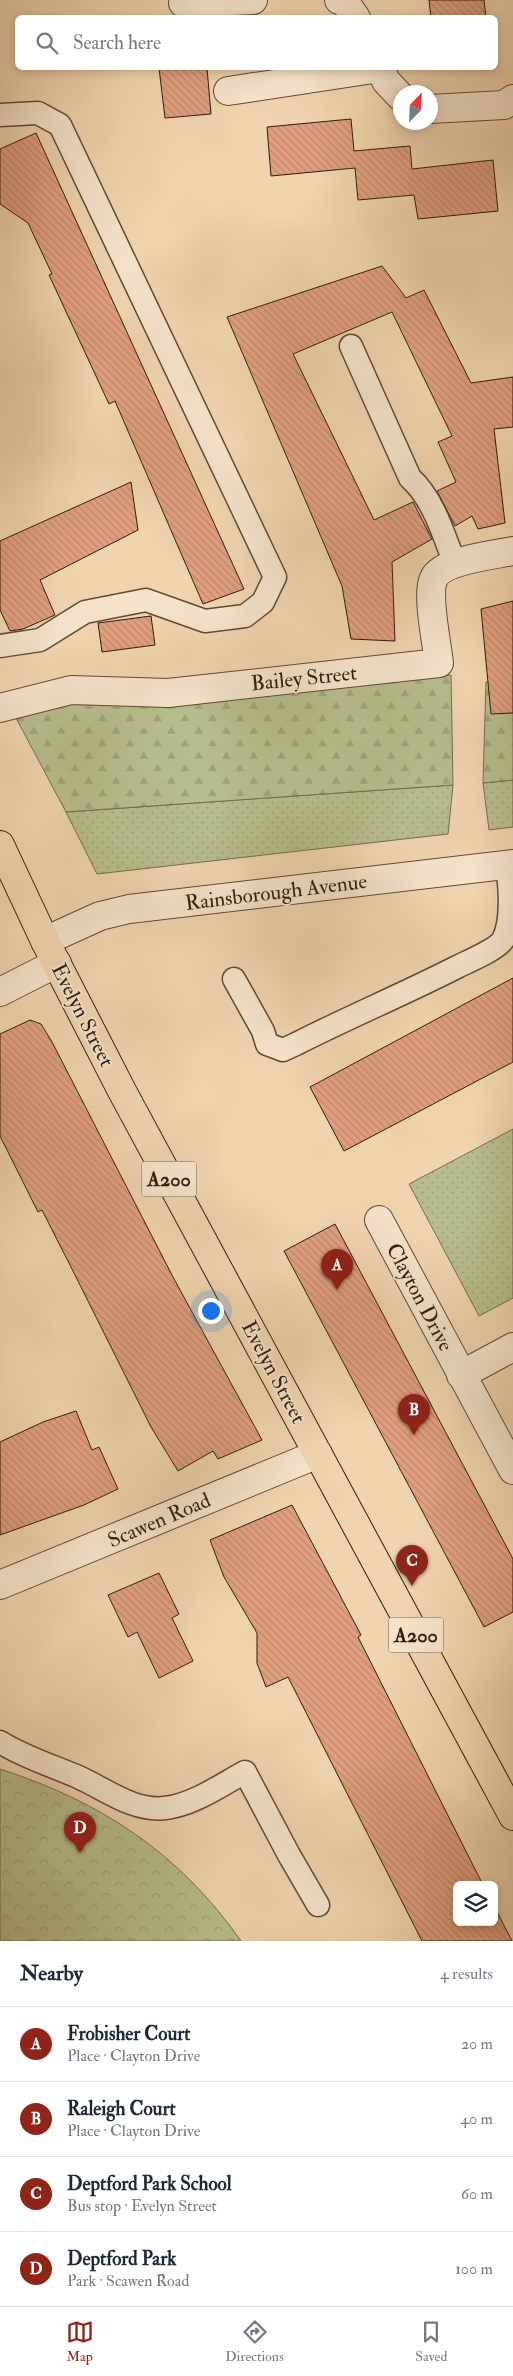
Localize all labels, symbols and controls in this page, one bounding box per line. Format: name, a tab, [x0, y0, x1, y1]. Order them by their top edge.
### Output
search box	[15, 15, 498, 70]
icon: search	[33, 29, 61, 57]
text: Search here	[73, 31, 161, 55]
north arrow	[393, 85, 438, 130]
street label: Bailey Street	[250, 659, 359, 697]
street label: Rainsborough Avenue	[184, 868, 369, 917]
street label: Evelyn Street	[45, 959, 120, 1072]
road number: A200	[142, 1162, 196, 1196]
street label: Clayton Drive	[380, 1239, 459, 1356]
pin: A	[321, 1249, 353, 1290]
your location	[198, 1298, 224, 1324]
street label: Evelyn Street	[235, 1316, 312, 1428]
pin: B	[398, 1394, 430, 1435]
street label: Scawen Road	[104, 1486, 215, 1554]
pin: C	[396, 1545, 428, 1586]
road number: A200	[388, 1618, 444, 1652]
pin: D	[64, 1812, 96, 1853]
map controls	[453, 1881, 498, 1926]
button: layers	[453, 1881, 498, 1926]
text: Nearby	[20, 1960, 83, 1987]
text: 4 results	[440, 1964, 493, 1984]
text: Frobisher Court	[67, 2022, 191, 2046]
text: A	[31, 2034, 41, 2054]
text: 20 m	[461, 2034, 493, 2054]
text: Place · Clayton Drive	[67, 2046, 200, 2066]
text: Raleigh Court	[67, 2097, 176, 2121]
text: B	[31, 2109, 41, 2129]
text: 40 m	[460, 2109, 493, 2129]
text: Place · Clayton Drive	[67, 2121, 200, 2141]
text: Deptford Park School	[67, 2172, 232, 2196]
text: C	[30, 2184, 42, 2204]
text: 60 m	[461, 2184, 493, 2204]
text: Bus stop · Evelyn Street	[67, 2196, 217, 2216]
text: Deptford Park	[67, 2247, 176, 2271]
text: D	[29, 2259, 43, 2279]
text: 100 m	[455, 2259, 493, 2279]
text: Park · Scawen Road	[67, 2271, 189, 2291]
tab: Map	[66, 2318, 94, 2365]
tab: Directions	[225, 2318, 284, 2365]
tab: Saved	[415, 2318, 447, 2365]

